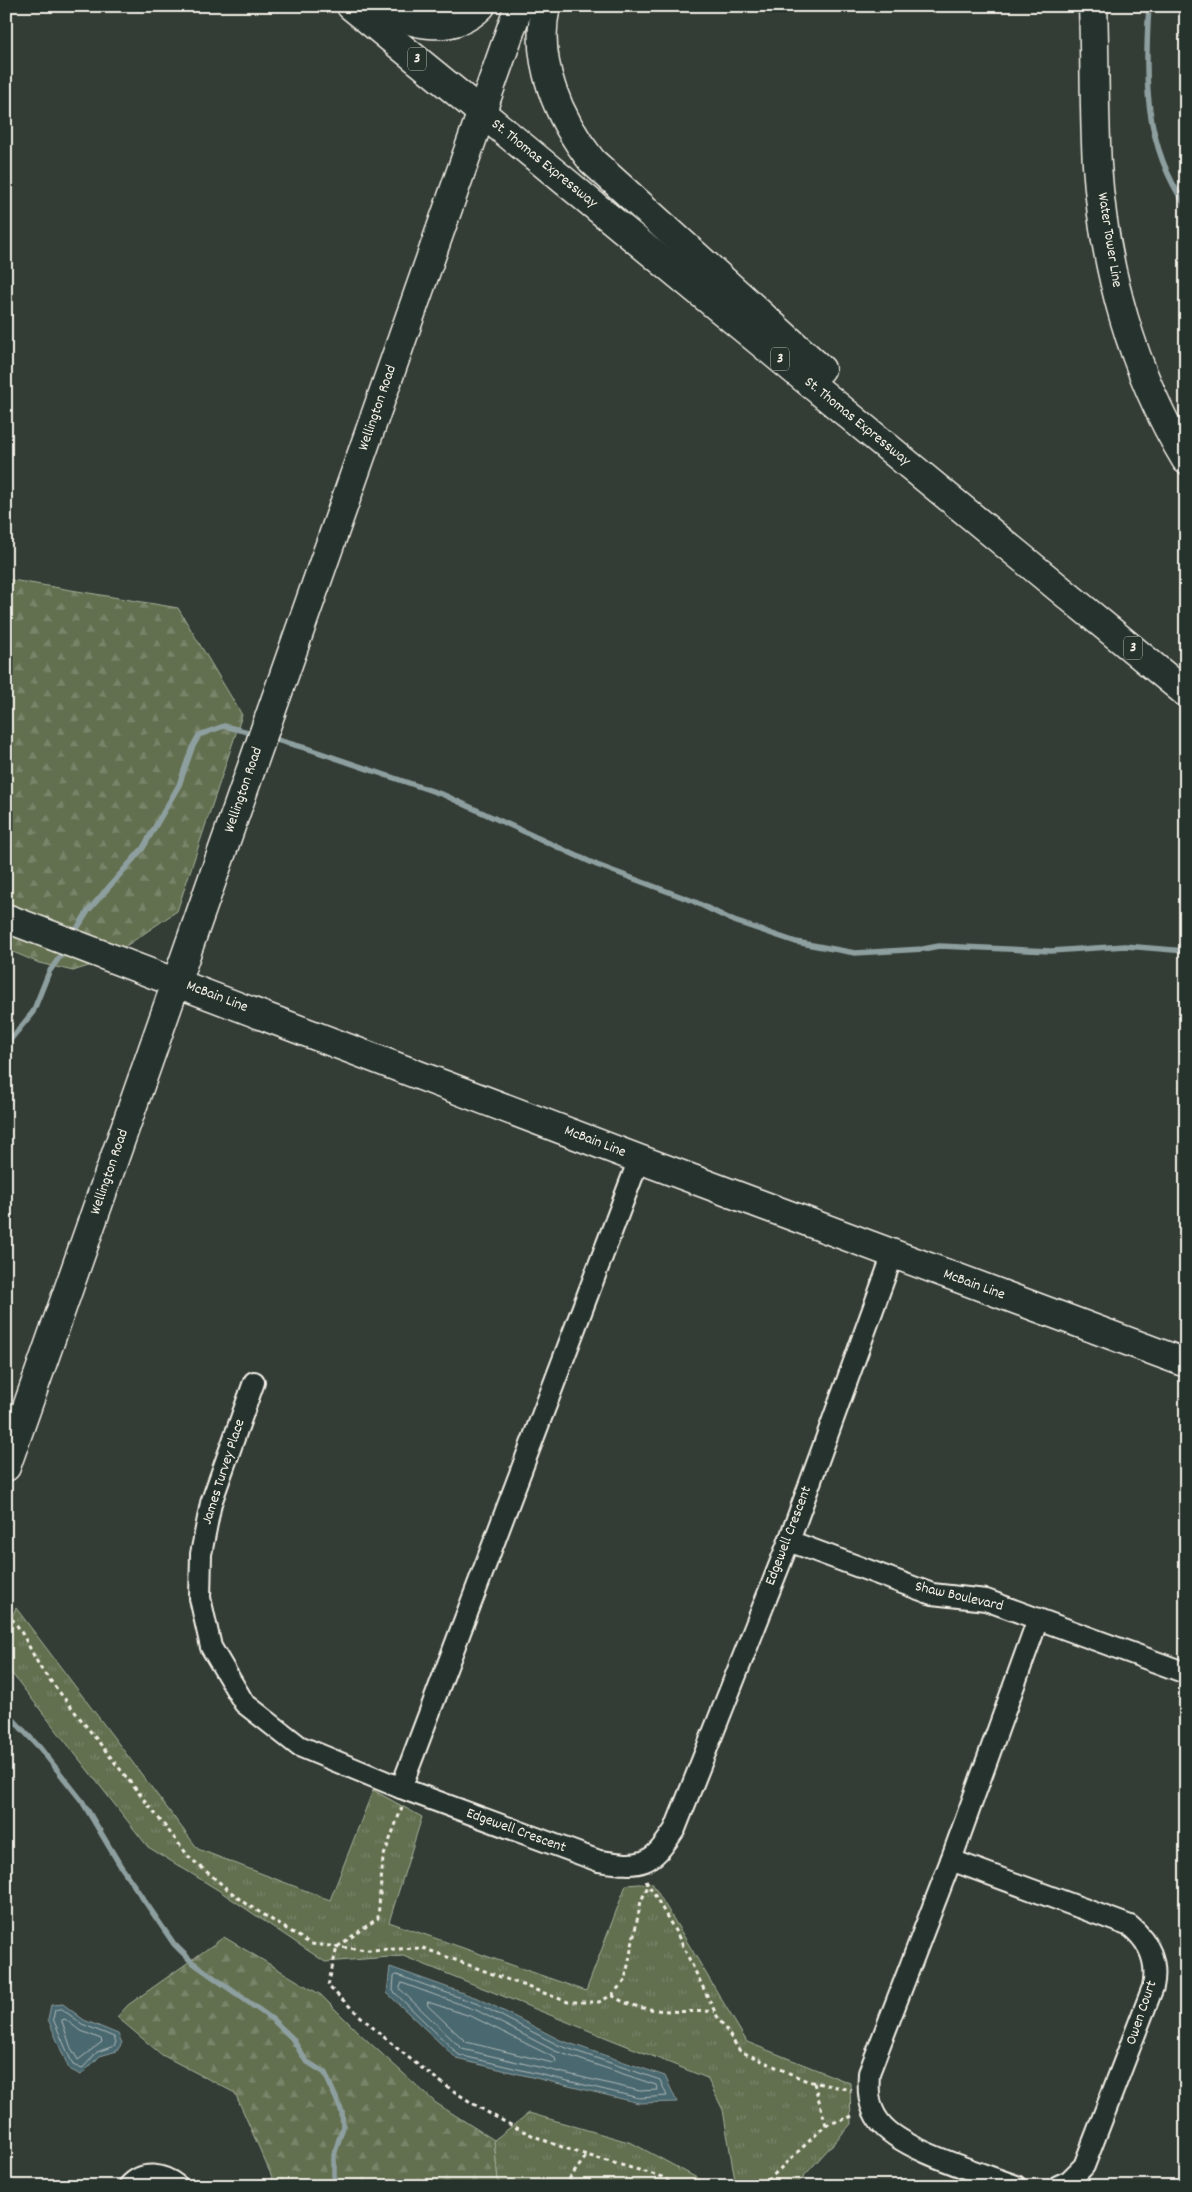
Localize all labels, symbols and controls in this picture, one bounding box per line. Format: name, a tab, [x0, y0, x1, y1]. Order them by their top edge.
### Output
road number: 3	[408, 48, 426, 70]
street label: St. Thomas Expressway	[486, 114, 603, 215]
street label: Water Tower Line	[1091, 191, 1127, 289]
road number: 3	[771, 348, 789, 370]
street label: Wellington Road	[353, 362, 403, 454]
street label: St. Thomas Expressway	[799, 372, 916, 473]
road number: 3	[1124, 636, 1142, 660]
street label: Wellington Road	[219, 744, 269, 836]
street label: McBain Line	[183, 975, 251, 1019]
street label: McBain Line	[561, 1120, 629, 1164]
street label: Wellington Road	[85, 1126, 135, 1218]
street label: McBain Line	[940, 1264, 1008, 1306]
street label: James Turvey Place	[197, 1416, 252, 1528]
street label: Edgewell Crescent	[760, 1483, 818, 1589]
street label: Shaw Boulevard	[913, 1576, 1005, 1618]
street label: Edgewell Crescent	[463, 1803, 569, 1859]
street label: Owen Court	[1121, 1977, 1163, 2048]

